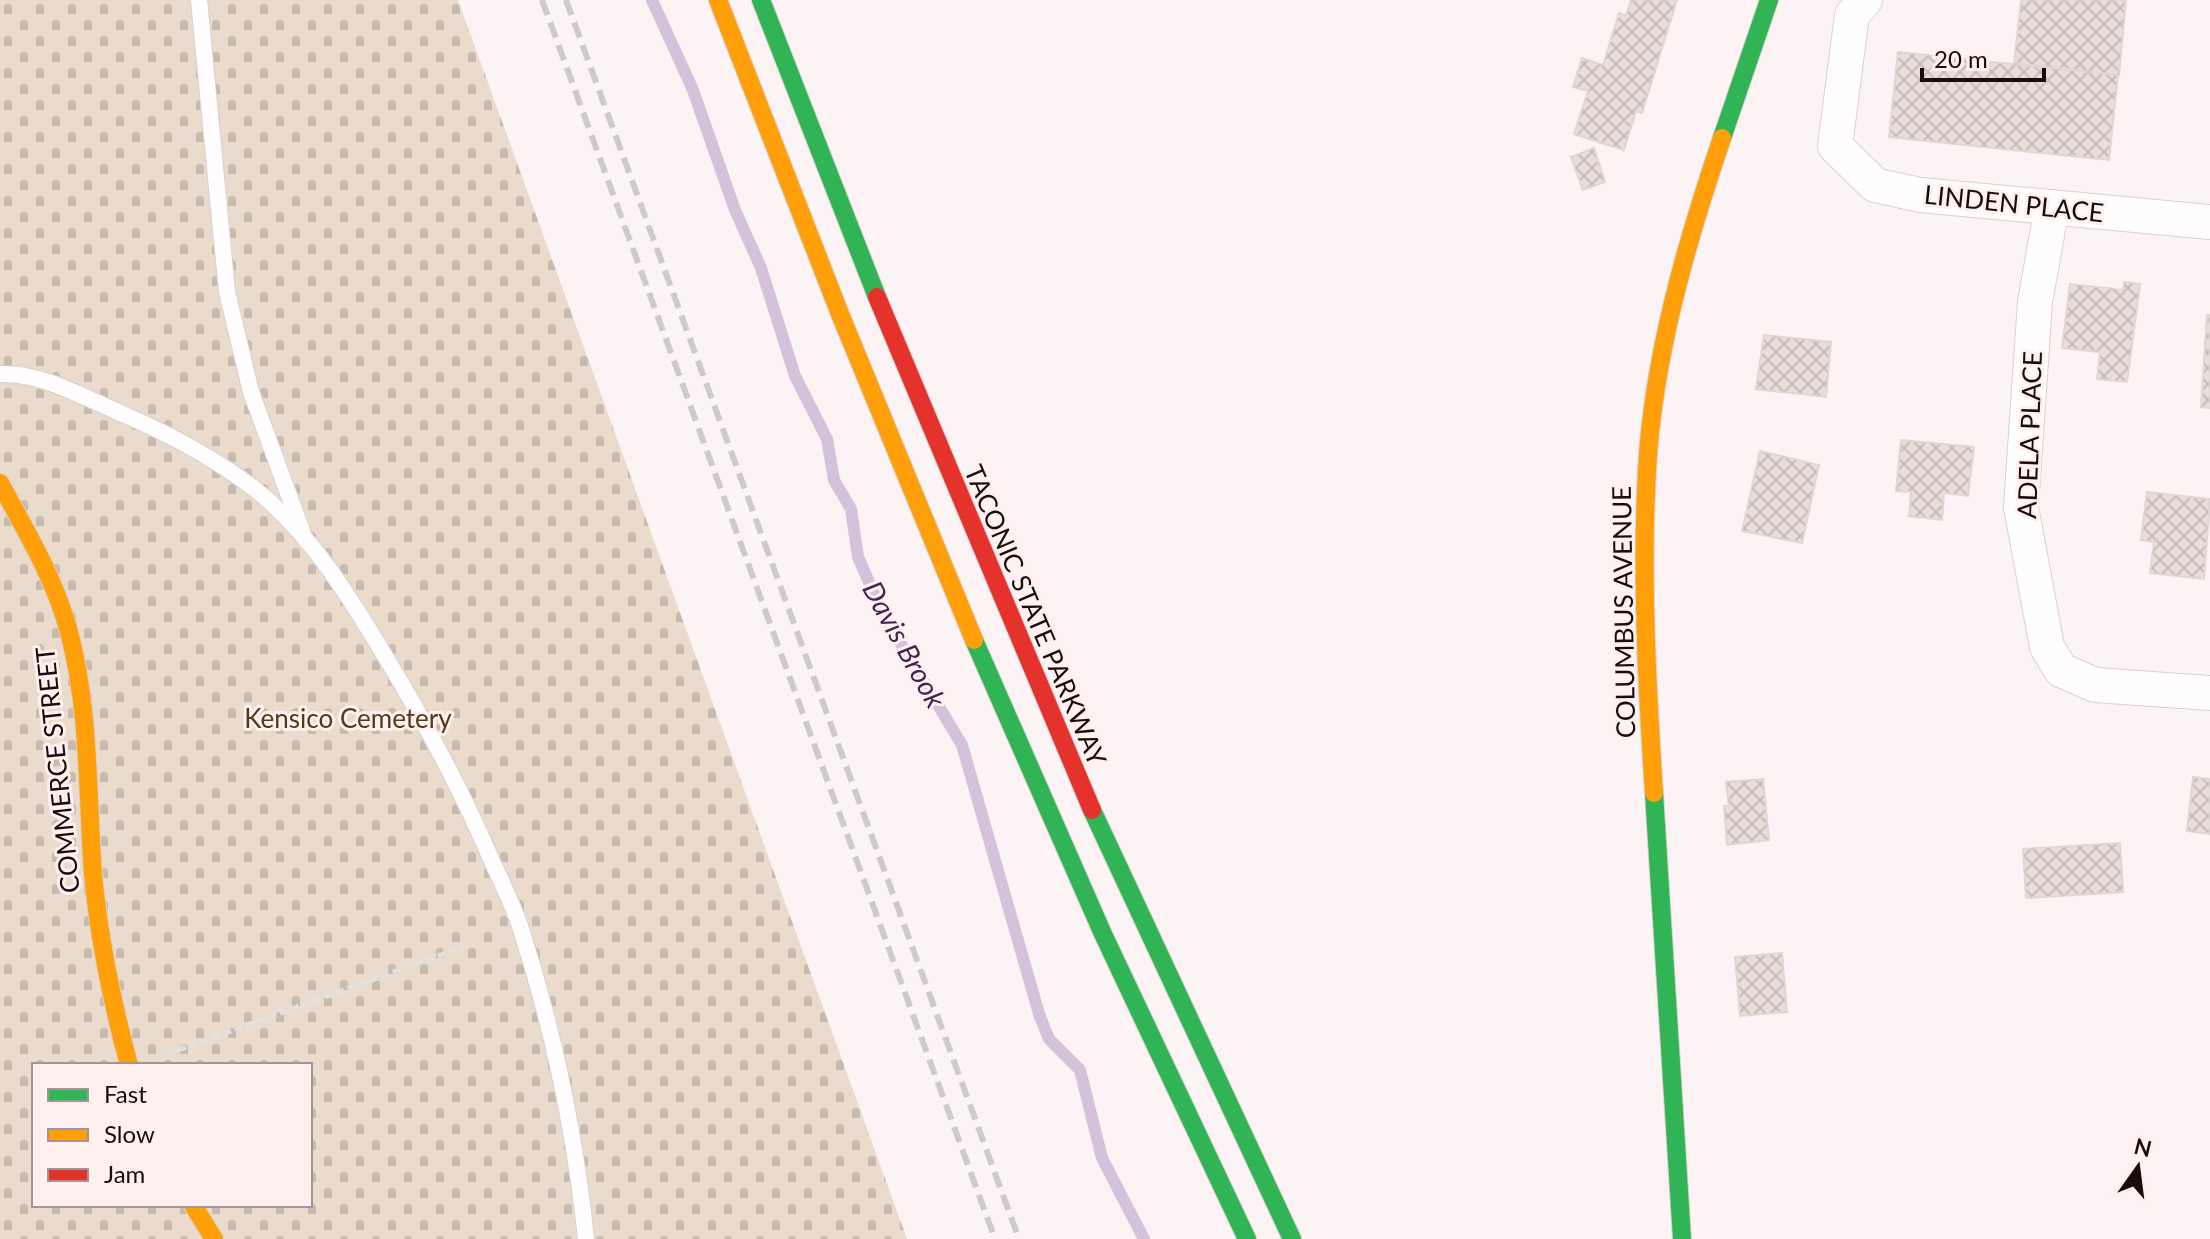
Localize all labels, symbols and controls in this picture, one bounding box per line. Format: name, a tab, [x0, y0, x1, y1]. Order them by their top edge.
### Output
scale bar	[1922, 32, 2044, 82]
text: 20 m	[1934, 44, 1988, 73]
street label: LINDEN PLACE	[1923, 178, 2105, 228]
street label: ADELA PLACE	[2010, 351, 2048, 519]
street label: TACONIC STATE PARKWAY	[958, 460, 1114, 771]
street label: COLUMBUS AVENUE	[1605, 486, 1641, 738]
water label: Davis Brook	[856, 575, 954, 714]
street label: COMMERCE STREET	[28, 645, 86, 895]
park label: Kensico Cemetery	[244, 702, 452, 734]
legend	[32, 1063, 312, 1207]
text: Fast	[104, 1079, 147, 1108]
text: Slow	[104, 1119, 155, 1148]
north arrow	[2098, 1127, 2178, 1207]
text: N	[2131, 1132, 2154, 1162]
text: Jam	[104, 1159, 145, 1188]

